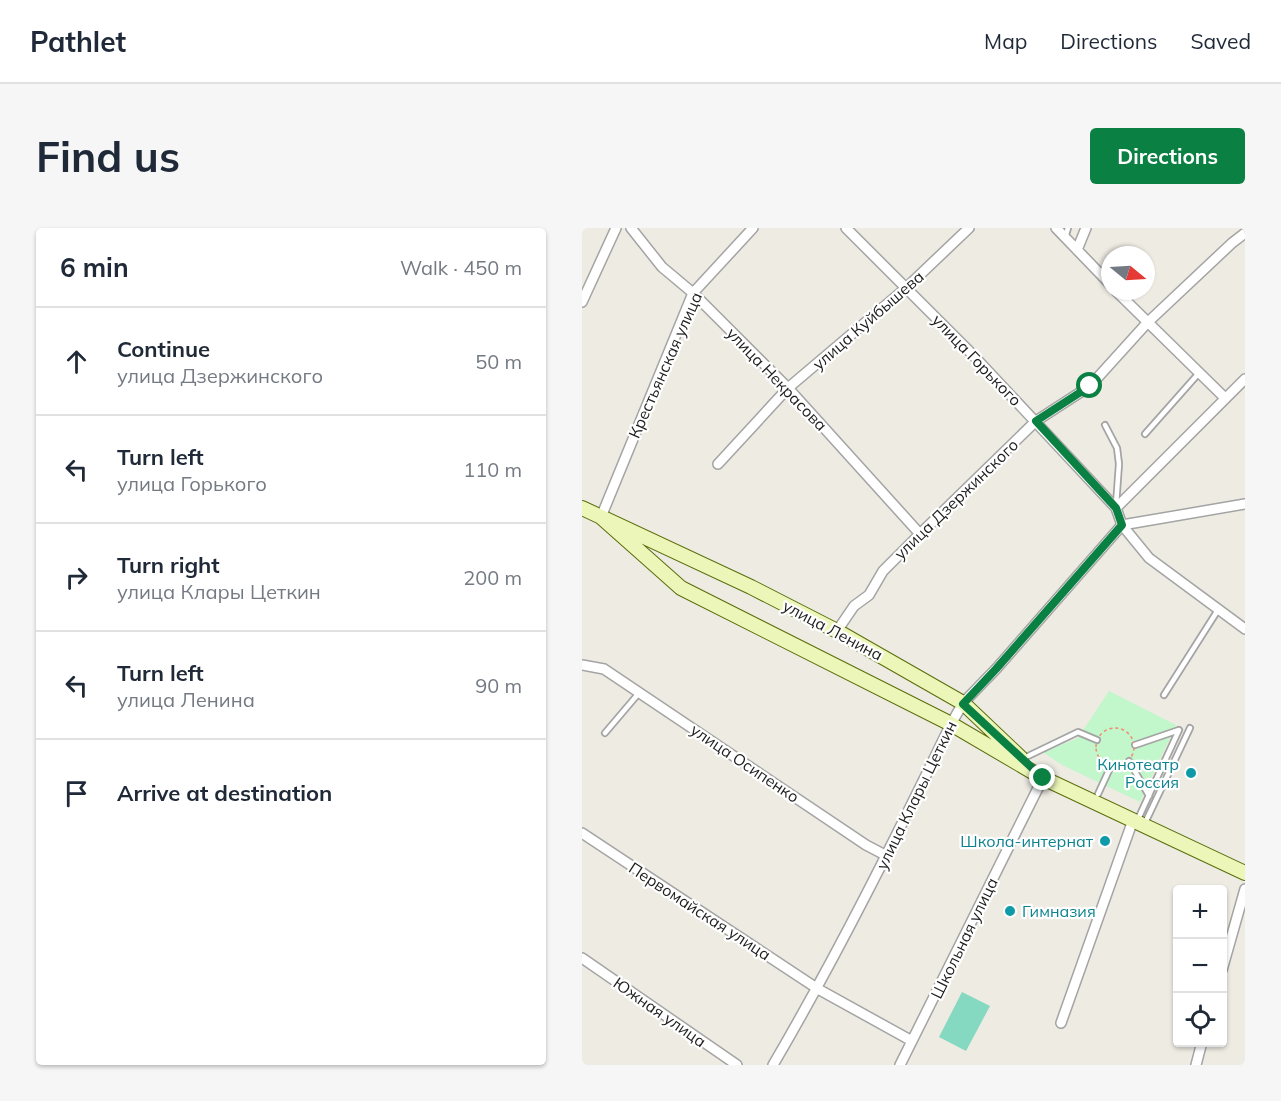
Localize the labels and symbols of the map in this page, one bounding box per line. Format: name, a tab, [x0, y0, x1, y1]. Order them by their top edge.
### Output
north arrow	[1101, 246, 1155, 300]
street label: улица Куйбышева	[808, 266, 928, 374]
street label: Крестьянская улица	[624, 289, 706, 441]
street label: улица Горького	[928, 310, 1026, 410]
street label: улица Некрасова	[723, 323, 831, 435]
route start	[1076, 372, 1102, 398]
street label: улица Дзержинского	[890, 435, 1022, 563]
street label: улица Ленина	[780, 595, 886, 665]
street label: улица Клары Цеткин	[871, 717, 961, 873]
street label: улица Осипенко	[687, 719, 803, 807]
place label: Кинотеатр Россия	[1097, 754, 1179, 792]
route end	[1029, 764, 1055, 790]
marker: Кинотеатр Россия	[1184, 766, 1198, 780]
place label: Школа-интернат	[960, 831, 1094, 851]
marker: Школа-интернат	[1098, 834, 1112, 848]
street label: Первомайская улица	[625, 858, 775, 964]
street label: Школьная улица	[926, 874, 1002, 1002]
place label: Гимназия	[1022, 901, 1096, 921]
marker: Гимназия	[1003, 904, 1017, 918]
street label: Южная улица	[610, 973, 710, 1051]

